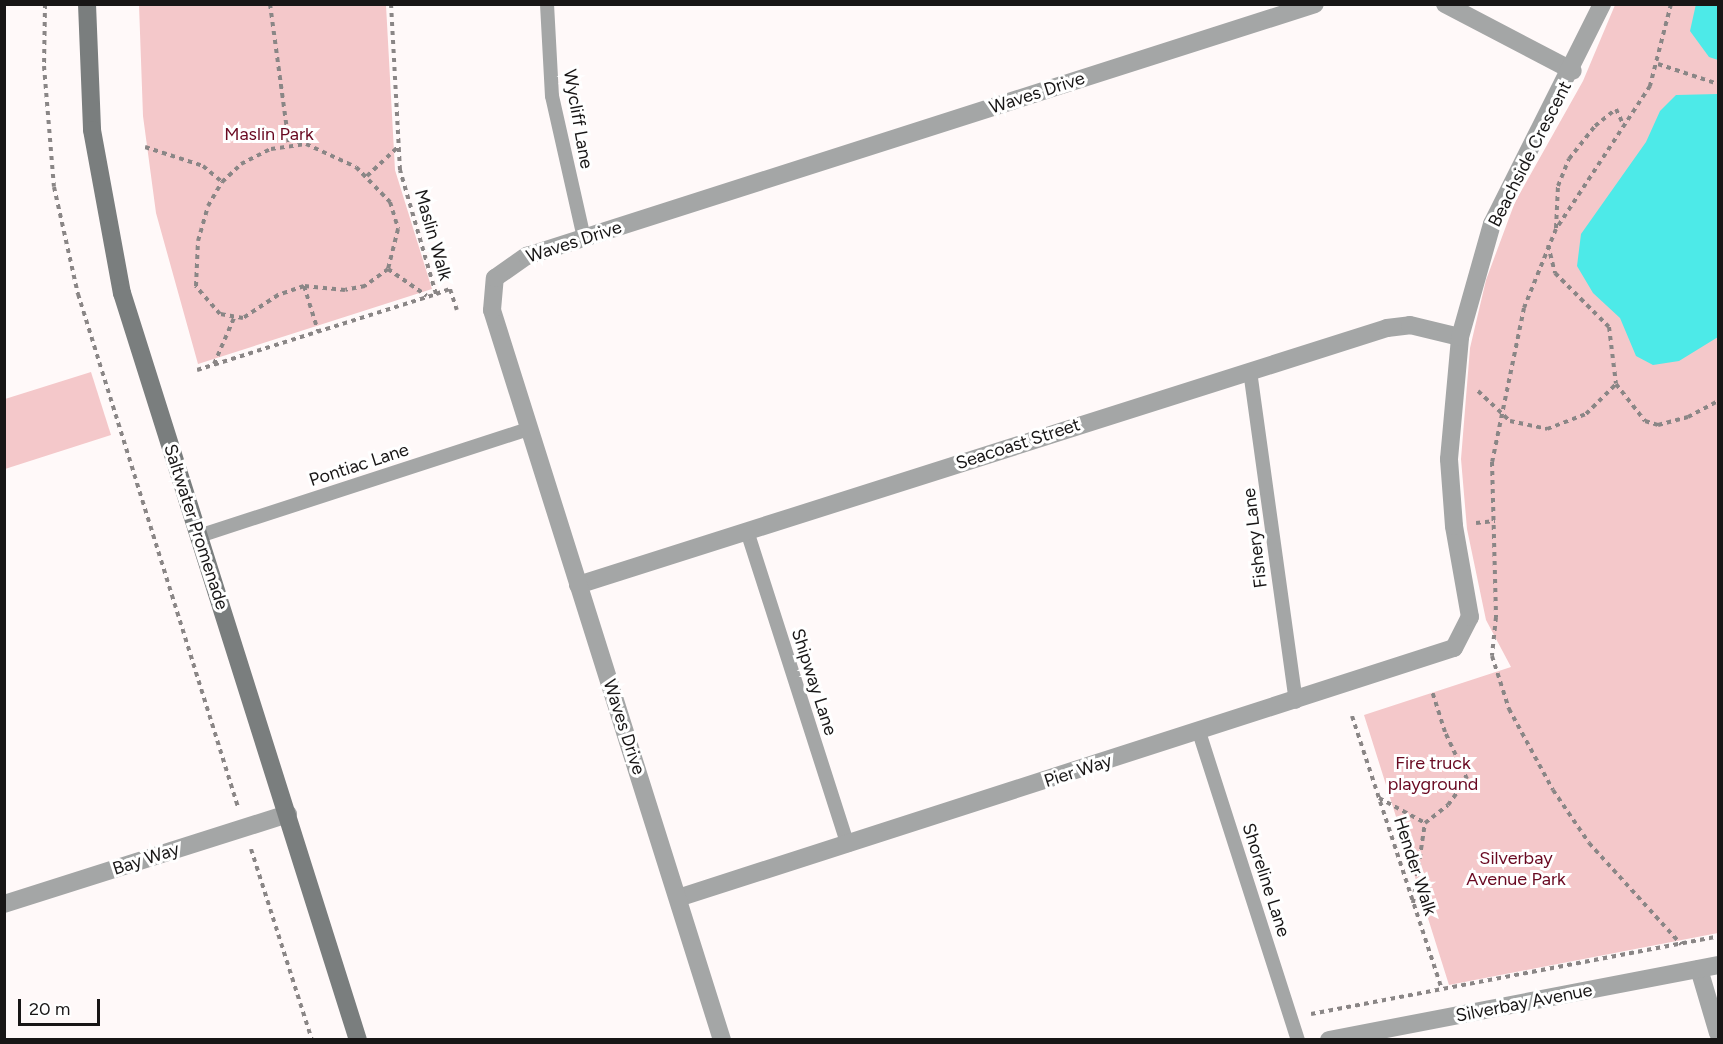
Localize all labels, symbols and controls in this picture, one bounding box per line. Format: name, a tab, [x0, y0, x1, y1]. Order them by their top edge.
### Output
street label: Waves Drive	[987, 67, 1087, 119]
street label: Wycliff Lane	[559, 68, 597, 170]
street label: Beachside Crescent	[1484, 77, 1576, 231]
park label: Maslin Park	[224, 123, 314, 145]
street label: Maslin Walk	[410, 187, 456, 283]
street label: Waves Drive	[524, 216, 624, 268]
street label: Seacoast Street	[953, 414, 1083, 474]
street label: Pontiac Lane	[306, 439, 412, 491]
street label: Saltwater Promenade	[159, 441, 233, 613]
street label: Fishery Lane	[1238, 487, 1272, 589]
street label: Shipway Lane	[787, 626, 841, 738]
street label: Waves Drive	[598, 677, 650, 777]
street label: Pier Way	[1041, 750, 1115, 792]
park label: Fire truck playground	[1388, 753, 1478, 795]
street label: Hender Walk	[1389, 814, 1441, 918]
street label: Shoreline Lane	[1237, 820, 1295, 940]
street label: Bay Way	[110, 838, 182, 880]
park label: Silverbay Avenue Park	[1466, 848, 1566, 890]
street label: Silverbay Avenue	[1454, 979, 1594, 1027]
scale bar	[21, 987, 104, 1025]
text: 20 m	[29, 998, 70, 1020]

